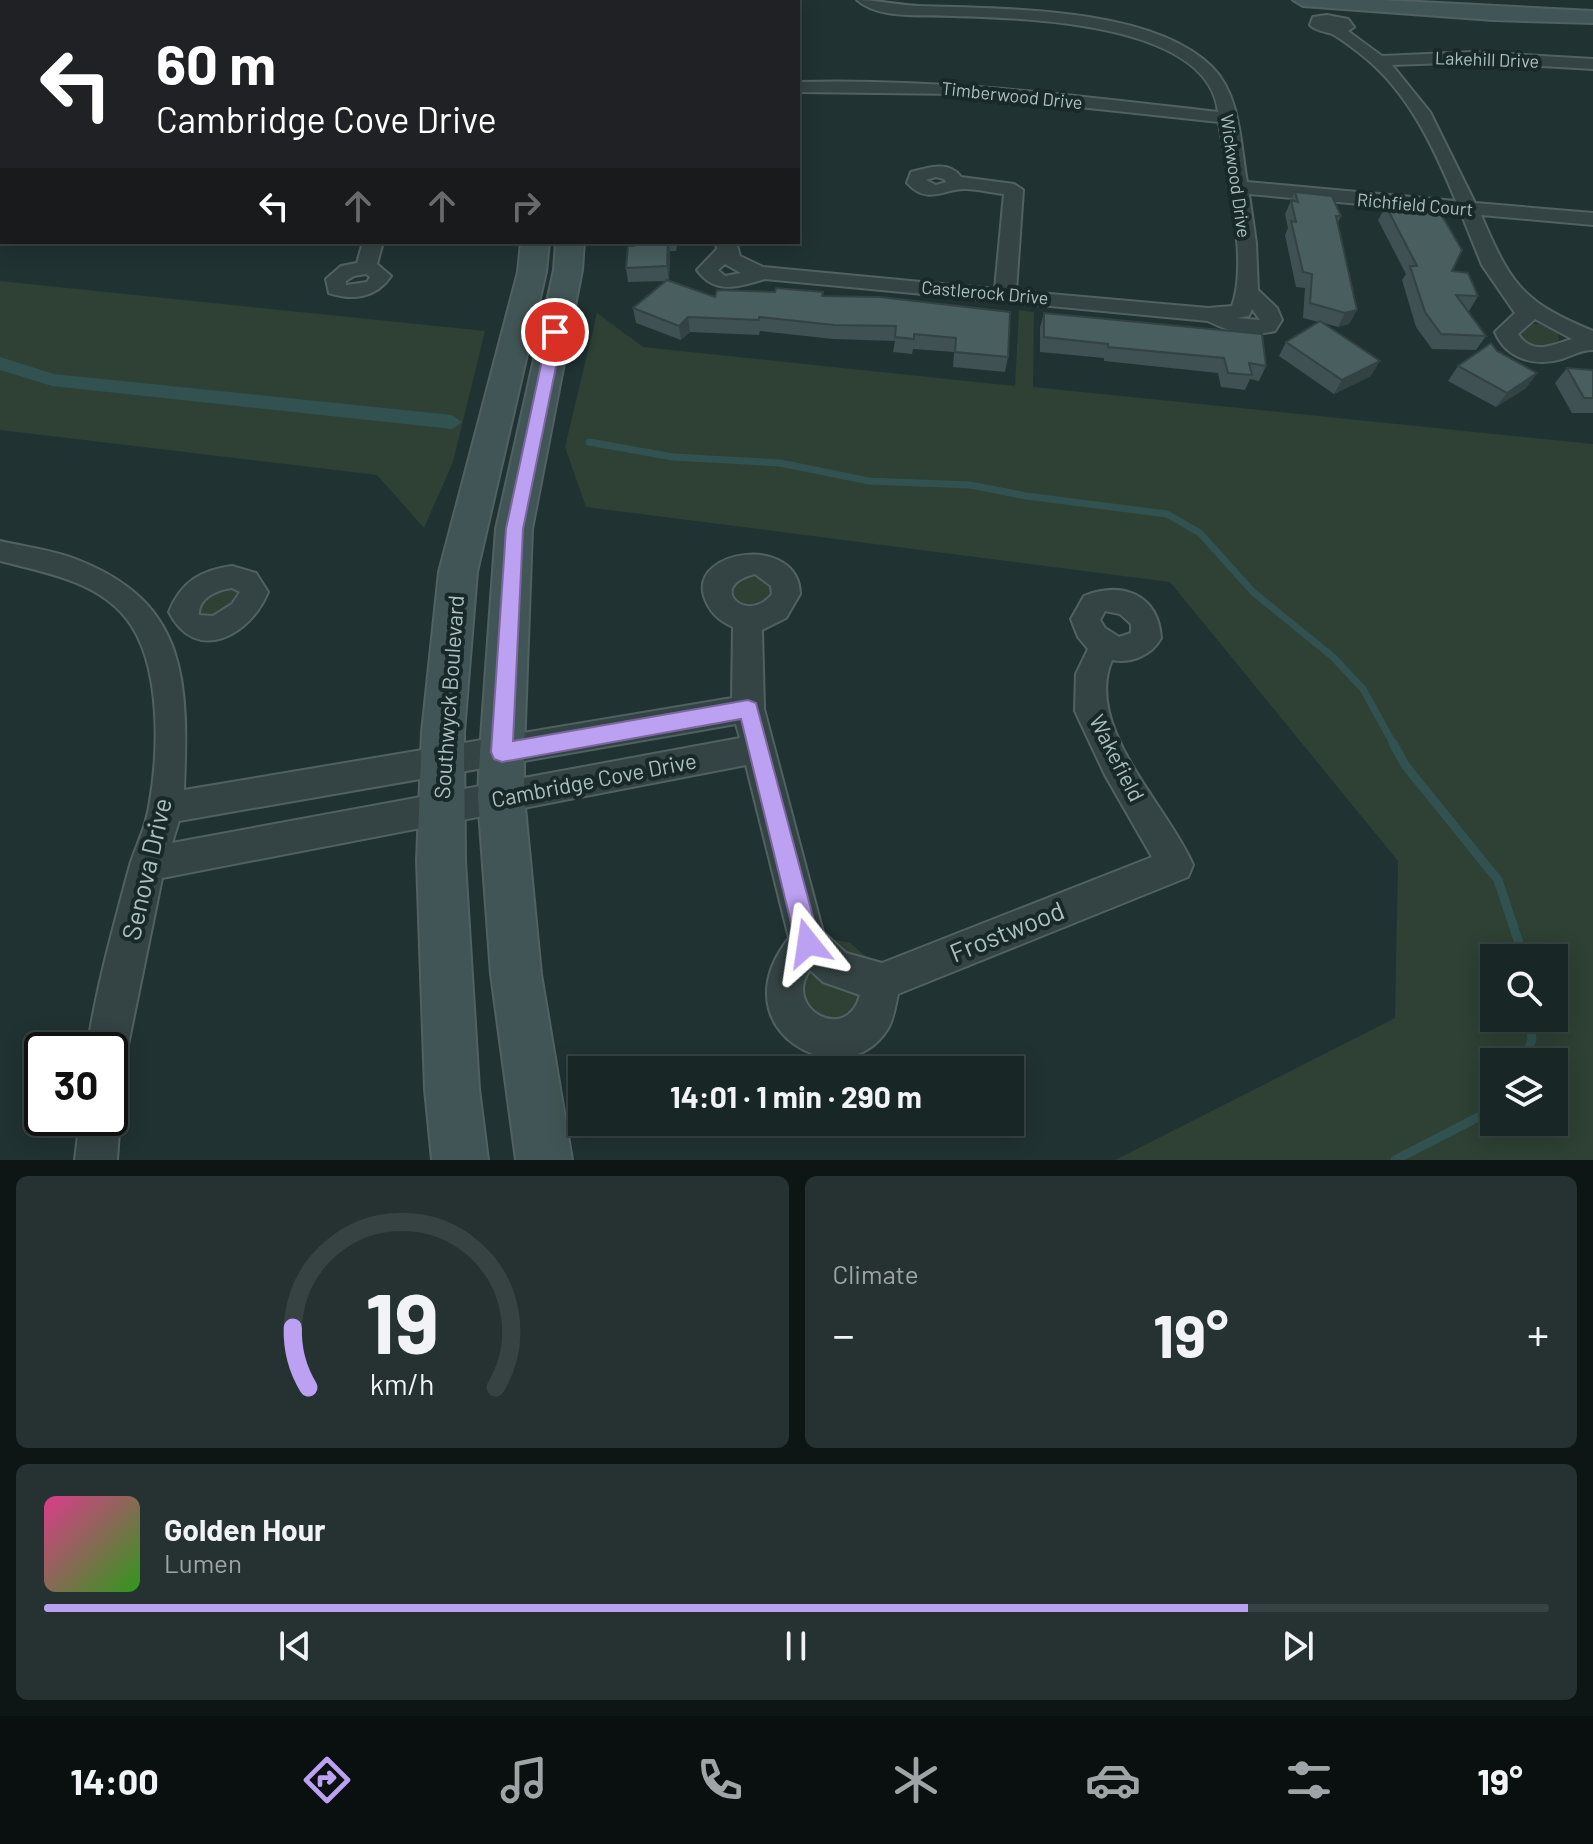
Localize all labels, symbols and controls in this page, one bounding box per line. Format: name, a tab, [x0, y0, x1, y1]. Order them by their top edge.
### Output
text: 60 m	[156, 29, 276, 96]
icon: left	[24, 32, 128, 136]
street label: Lakehill Drive	[1435, 46, 1539, 72]
street label: Timberwood Drive	[941, 77, 1084, 113]
text: Cambridge Cove Drive	[156, 97, 497, 140]
street label: Wickwood Drive	[1216, 113, 1256, 239]
icon: left	[252, 184, 296, 228]
icon: ahead	[336, 184, 380, 228]
icon: ahead	[420, 184, 464, 228]
icon: right	[504, 184, 548, 228]
street label: Richfield Court	[1356, 188, 1474, 220]
street label: Castlerock Drive	[921, 275, 1049, 309]
pin	[521, 298, 589, 366]
icon: arrive	[533, 310, 577, 354]
street label: Southwyck Boulevard	[428, 594, 468, 800]
street label: Wakefield	[1085, 710, 1151, 805]
street label: Cambridge Cove Drive	[489, 746, 699, 812]
street label: Senova Drive	[114, 795, 177, 943]
street label: Frostwood	[945, 894, 1068, 968]
position arrow	[766, 901, 850, 985]
map controls	[1480, 944, 1568, 1136]
button: search	[1480, 944, 1568, 1032]
speed limit sign: 30	[24, 1032, 128, 1136]
button: layers	[1480, 1048, 1568, 1136]
text: 14:01 · 1 min · 290 m	[670, 1078, 922, 1114]
text: Climate	[833, 1258, 919, 1289]
text: 19	[365, 1271, 439, 1371]
text: 19°	[1153, 1298, 1229, 1370]
text: −	[833, 1307, 855, 1360]
text: +	[1527, 1307, 1549, 1360]
text: km/h	[370, 1366, 435, 1401]
text: Golden Hour	[164, 1511, 326, 1547]
text: Lumen	[164, 1547, 242, 1578]
icon: previous	[273, 1624, 317, 1668]
icon: pause	[774, 1624, 818, 1668]
icon: next	[1276, 1624, 1320, 1668]
icon: directions	[299, 1752, 355, 1808]
icon: music	[496, 1752, 552, 1808]
icon: phone	[692, 1752, 748, 1808]
icon: climate	[888, 1752, 944, 1808]
icon: car	[1085, 1752, 1141, 1808]
icon: filters	[1281, 1752, 1337, 1808]
text: 14:00	[70, 1759, 159, 1802]
text: 19°	[1477, 1759, 1523, 1802]

